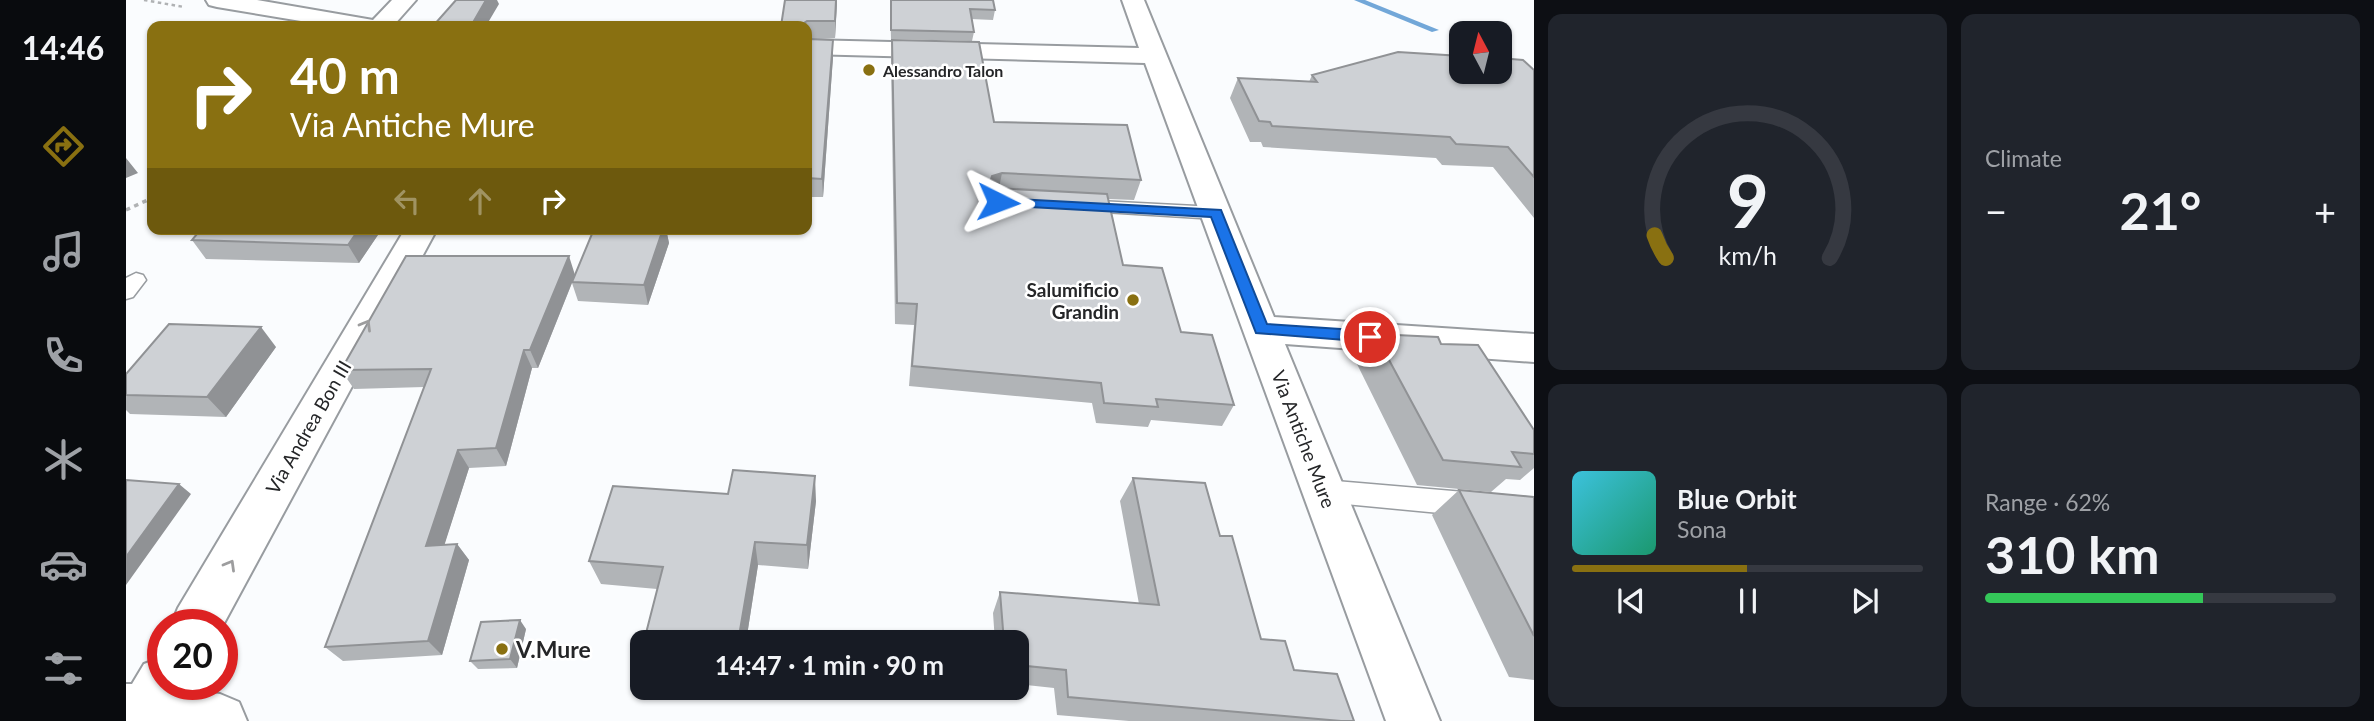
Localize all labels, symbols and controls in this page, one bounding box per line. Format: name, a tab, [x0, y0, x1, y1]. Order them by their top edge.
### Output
north arrow	[1449, 21, 1512, 84]
map controls	[1449, 21, 1512, 84]
text: 14:46	[22, 28, 104, 67]
text: 40 m	[290, 46, 400, 104]
icon: right	[175, 49, 266, 140]
place label: Alessandro Talon	[882, 61, 1003, 80]
marker: Alessandro Talon	[861, 62, 877, 78]
text: Via Antiche Mure	[290, 105, 535, 144]
icon: directions	[39, 122, 88, 171]
text: Climate	[1985, 144, 2062, 172]
text: 9	[1726, 156, 1769, 244]
position arrow	[961, 165, 1035, 239]
text: 21°	[2120, 179, 2201, 241]
icon: left	[388, 182, 426, 220]
icon: ahead	[461, 182, 499, 220]
icon: right	[534, 182, 572, 220]
text: −	[1985, 188, 2007, 234]
text: +	[2314, 188, 2336, 234]
icon: music	[39, 227, 88, 276]
text: km/h	[1718, 240, 1777, 270]
place label: Salumificio Grandin	[1027, 278, 1119, 323]
marker: Salumificio Grandin	[1125, 292, 1141, 308]
pin	[1340, 307, 1400, 367]
icon: arrive	[1351, 318, 1389, 356]
one-way arrow	[358, 320, 371, 332]
icon: phone	[39, 331, 88, 380]
street label: Via Andrea Bon III	[260, 356, 356, 498]
street label: Via Antiche Mure	[1267, 367, 1341, 511]
icon: climate	[39, 435, 88, 484]
text: Blue Orbit	[1677, 483, 1797, 515]
text: Range · 62%	[1985, 488, 2110, 516]
text: Sona	[1677, 515, 1727, 543]
text: 310 km	[1985, 523, 2159, 585]
icon: car	[39, 540, 88, 589]
one-way arrow	[222, 560, 235, 573]
icon: previous	[1612, 582, 1650, 620]
icon: pause	[1729, 582, 1767, 620]
icon: next	[1846, 582, 1884, 620]
speed limit sign: 20	[147, 609, 238, 700]
place label: V.Mure	[515, 635, 591, 663]
marker: V.Mure	[494, 641, 510, 657]
icon: filters	[39, 644, 88, 693]
text: 14:47 · 1 min · 90 m	[715, 649, 944, 681]

